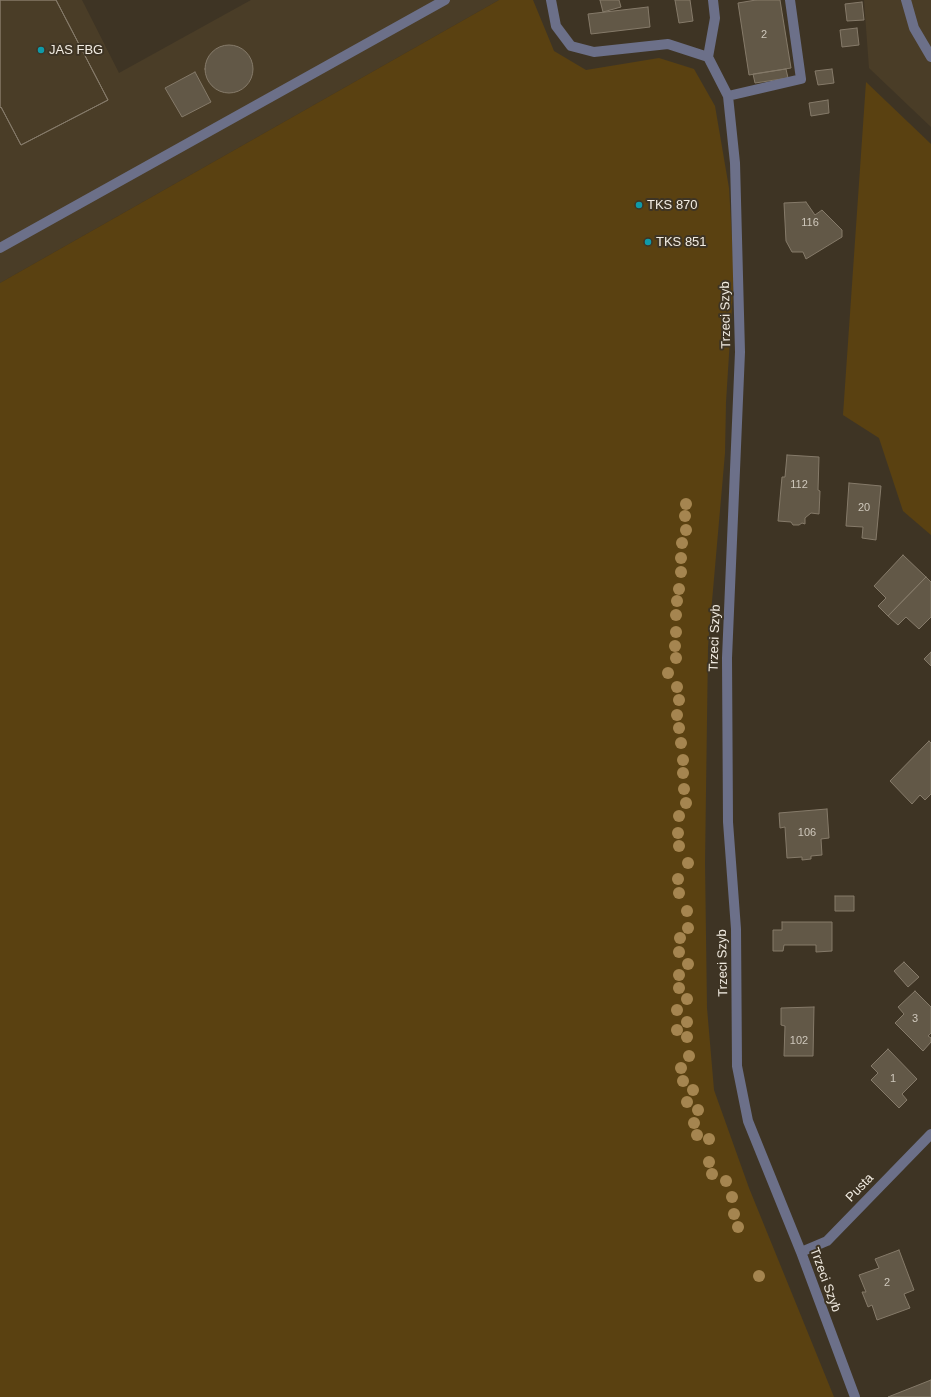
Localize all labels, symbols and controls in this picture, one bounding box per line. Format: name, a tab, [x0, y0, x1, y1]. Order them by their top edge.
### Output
house number: 2	[761, 28, 767, 42]
place label: JAS FBG	[49, 42, 103, 58]
marker: JAS FBG	[36, 45, 46, 55]
place label: TKS 870	[647, 197, 698, 213]
marker: TKS 870	[634, 200, 644, 210]
house number: 116	[801, 216, 819, 230]
place label: TKS 851	[656, 234, 707, 250]
marker: TKS 851	[643, 237, 653, 247]
street label: Trzeci Szyb	[718, 281, 734, 349]
house number: 112	[790, 478, 808, 492]
house number: 20	[858, 501, 870, 515]
street label: Trzeci Szyb	[706, 604, 724, 672]
house number: 106	[798, 826, 816, 840]
street label: Trzeci Szyb	[715, 929, 731, 997]
house number: 3	[912, 1012, 918, 1026]
house number: 102	[790, 1034, 808, 1048]
house number: 1	[890, 1072, 896, 1086]
street label: Pusta	[843, 1171, 877, 1205]
street label: Trzeci Szyb	[806, 1246, 844, 1314]
house number: 2	[884, 1276, 890, 1290]

